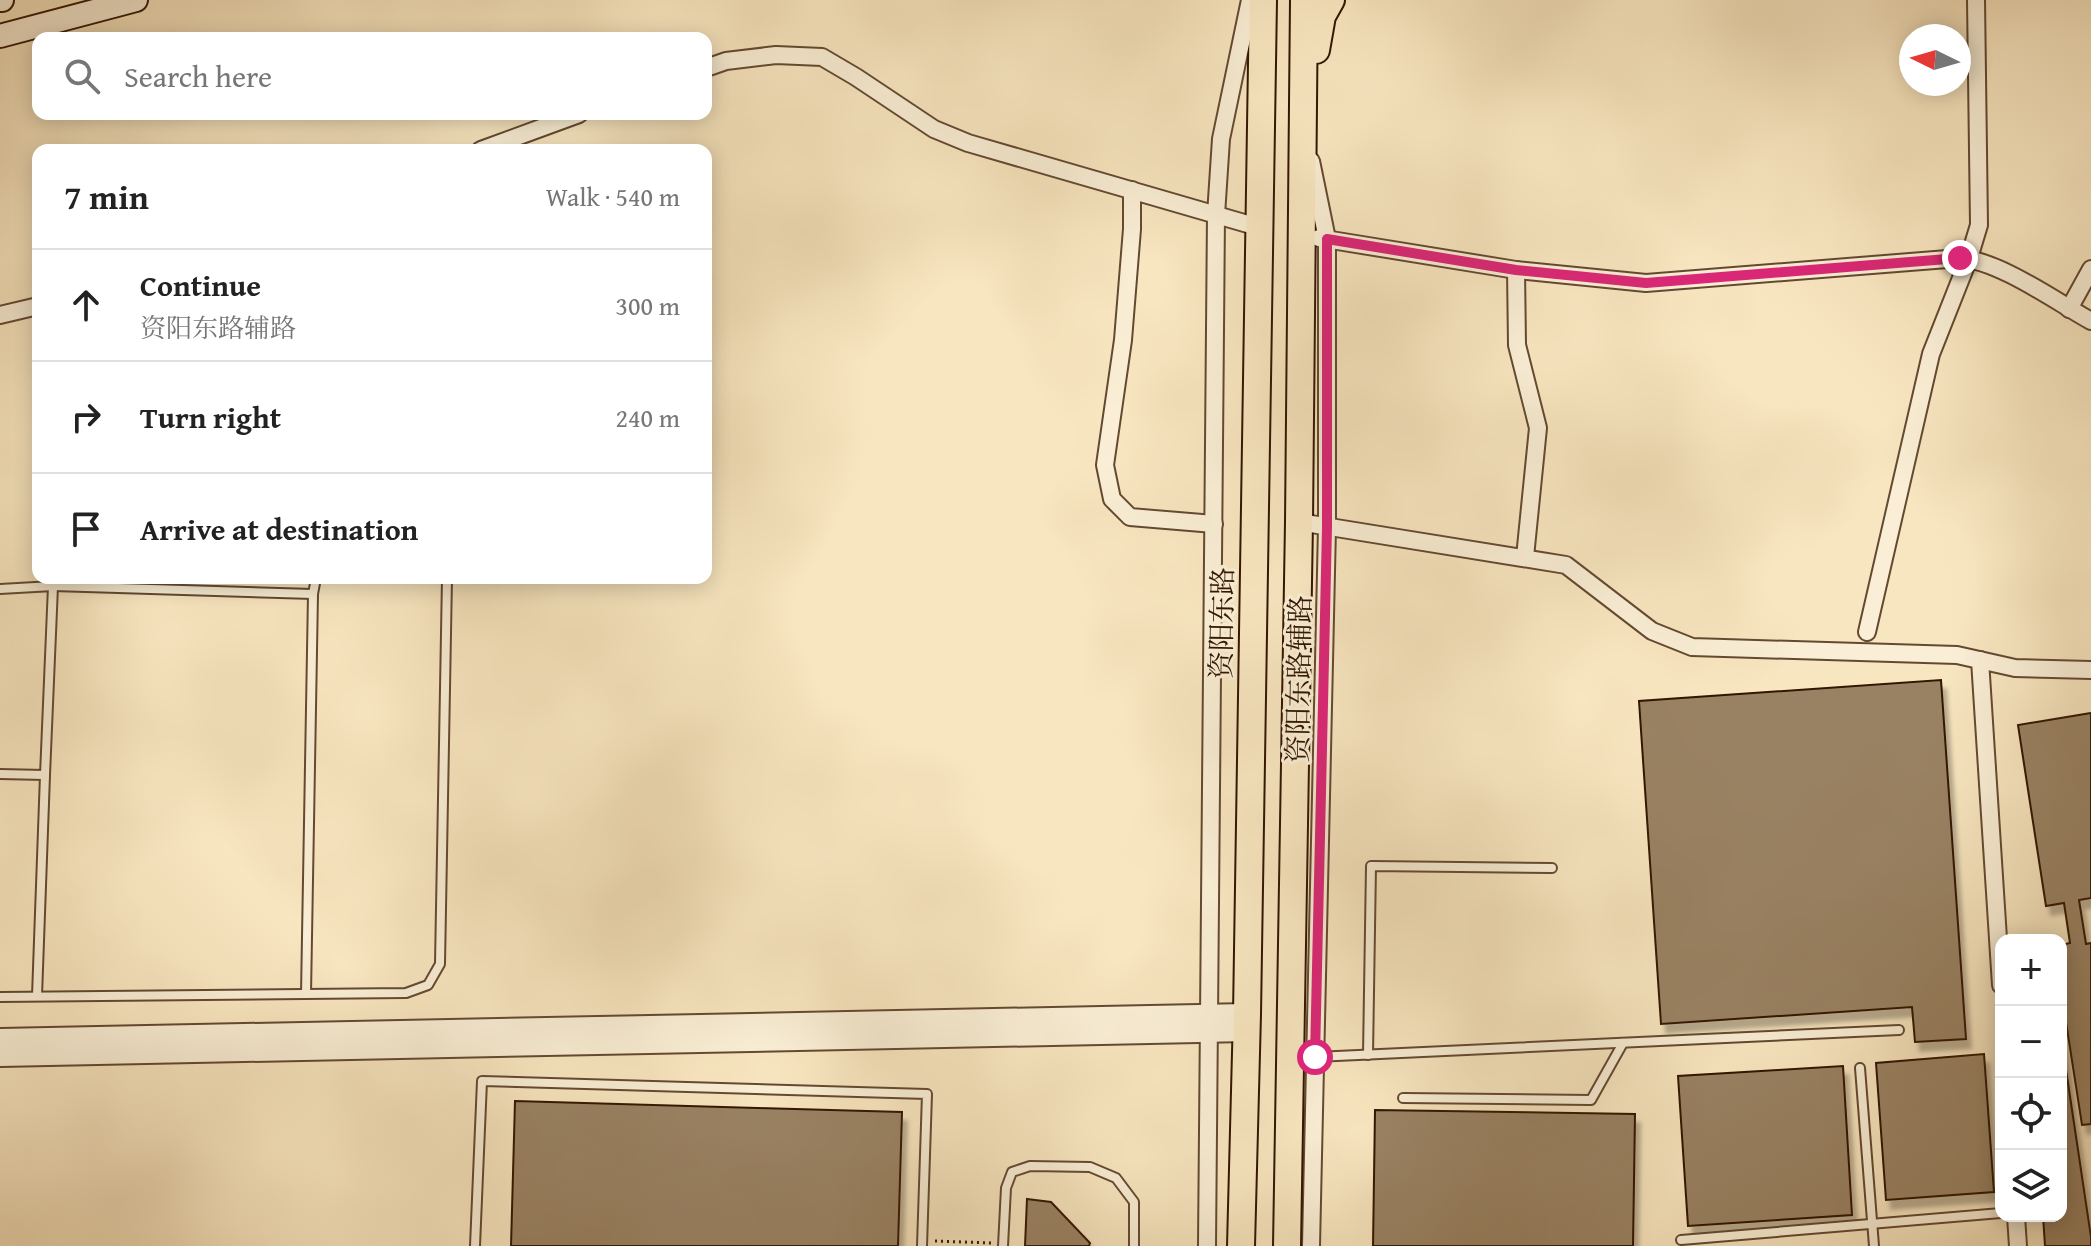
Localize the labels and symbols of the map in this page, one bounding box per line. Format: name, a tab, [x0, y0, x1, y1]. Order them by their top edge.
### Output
north arrow	[1899, 24, 1971, 96]
route end	[1942, 240, 1978, 276]
street label: 资阳东路	[1200, 567, 1242, 679]
street label: 资阳东路辅路	[1276, 595, 1320, 763]
route start	[1297, 1039, 1333, 1075]

